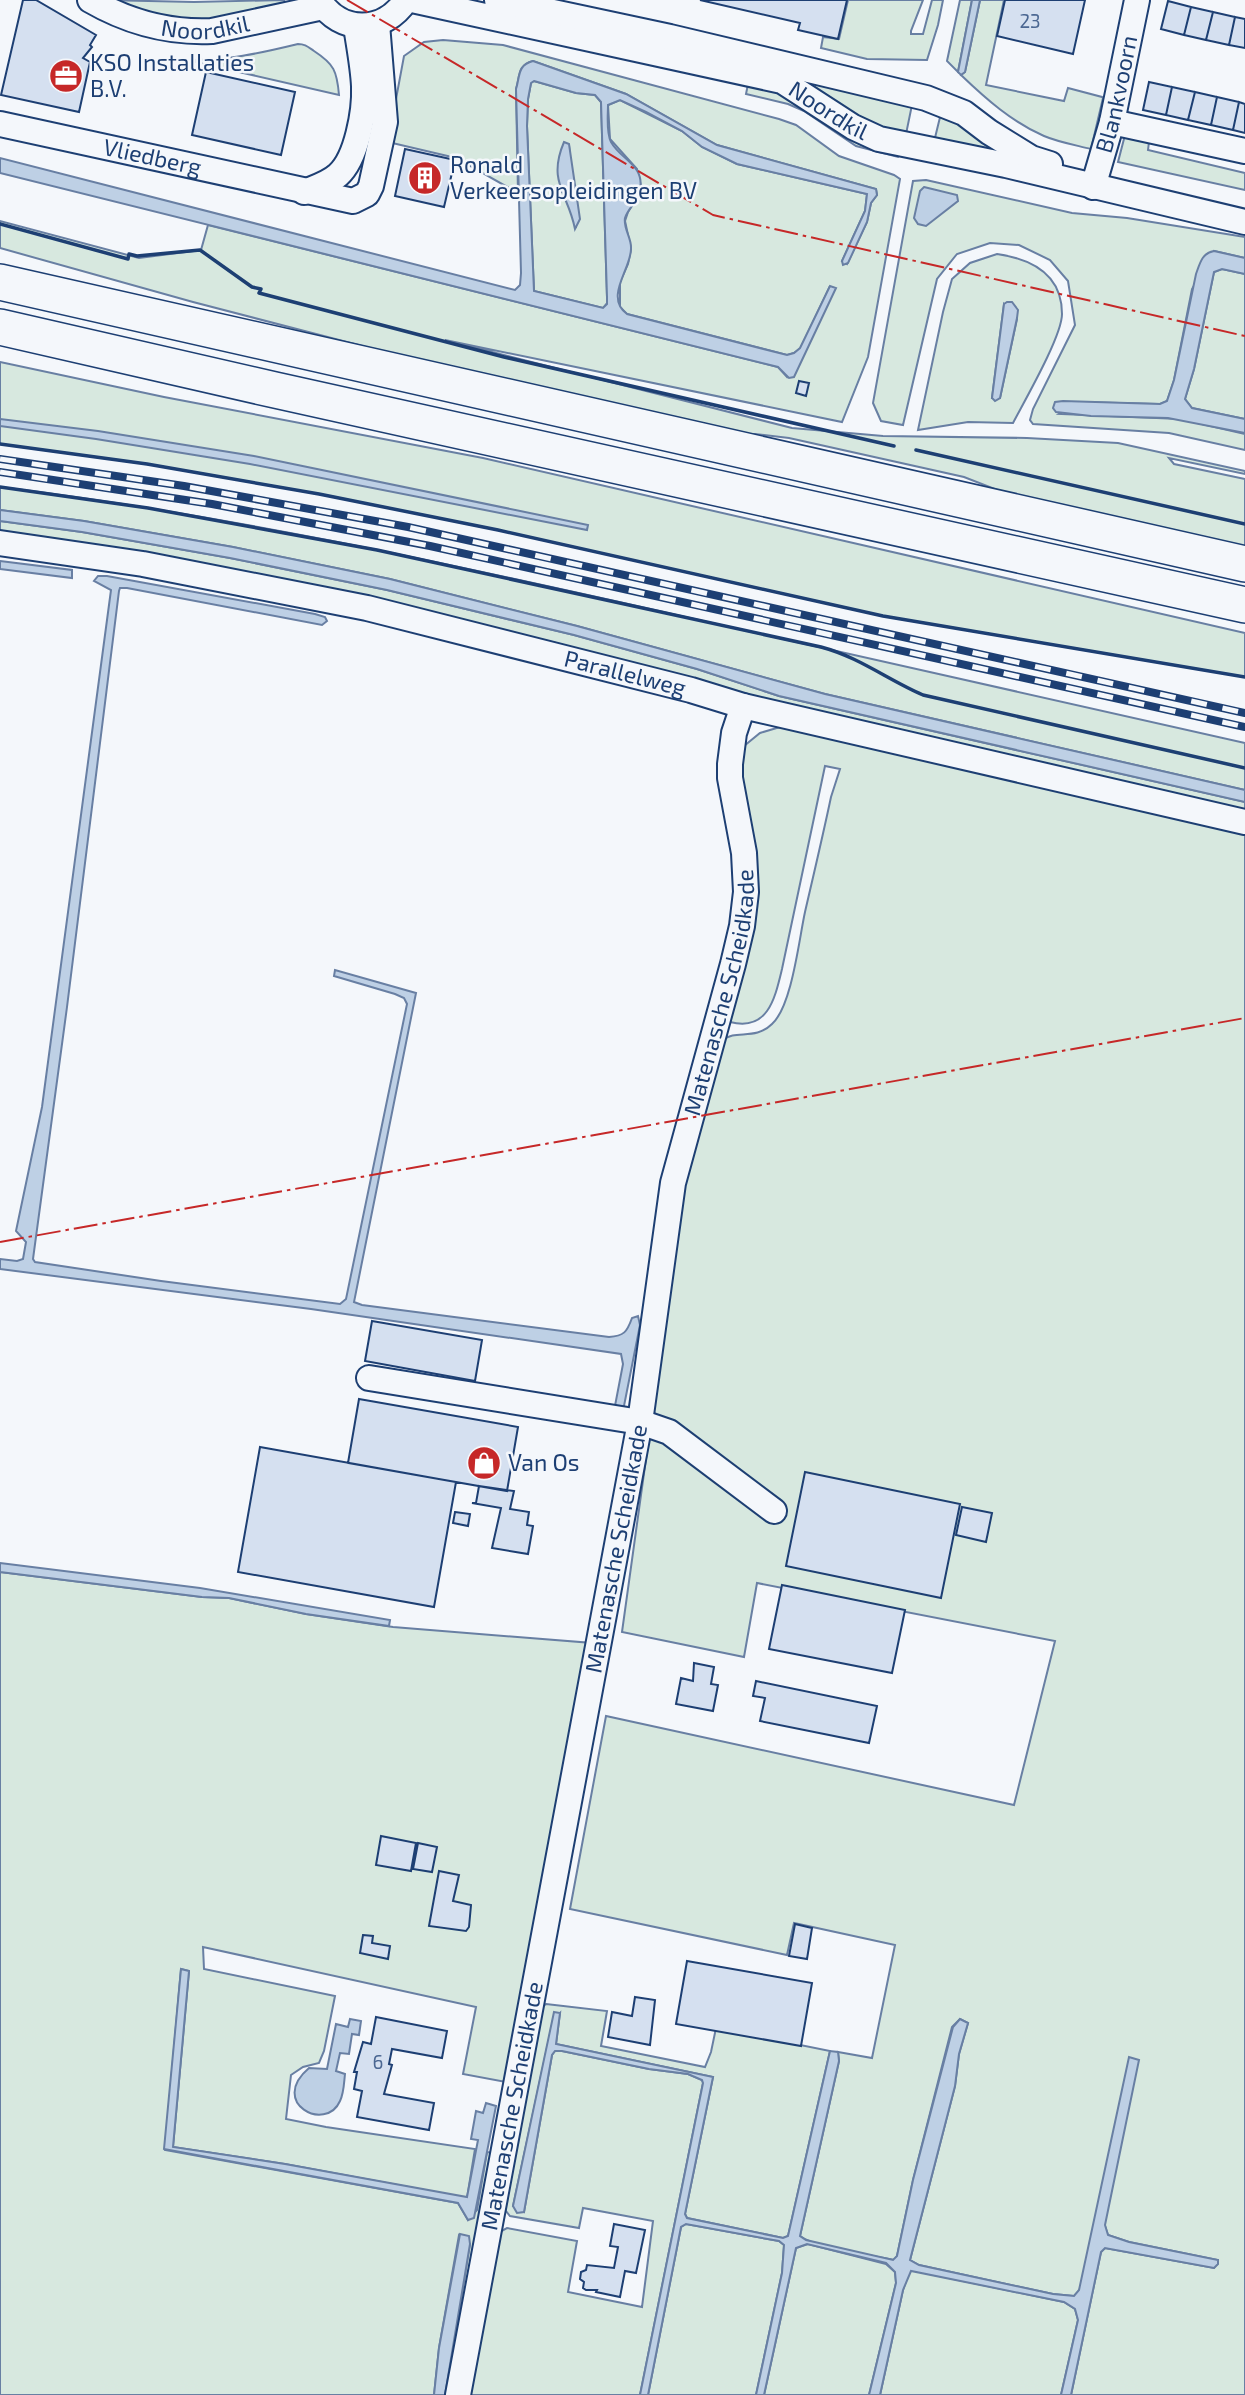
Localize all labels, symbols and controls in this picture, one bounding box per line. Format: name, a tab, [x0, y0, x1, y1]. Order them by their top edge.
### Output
street label: Noordkil	[159, 8, 252, 44]
house number: 23	[1019, 9, 1041, 32]
street label: Blankvoorn	[1089, 33, 1142, 156]
place label: KSO Installaties B.V.	[90, 48, 254, 102]
office icon: KSO Installaties B.V.	[47, 57, 85, 95]
street label: Noordkil	[784, 74, 873, 145]
street label: Vliedberg	[101, 132, 204, 181]
place label: Ronald Verkeersopleidingen BV	[450, 150, 697, 204]
building icon: Ronald Verkeersopleidingen BV	[406, 159, 444, 197]
street label: Parallelweg	[561, 643, 689, 701]
street label: Matenasche Scheidkade	[677, 869, 759, 1118]
street label: Matenasche Scheidkade	[578, 1422, 652, 1675]
shop icon: Van Os	[465, 1444, 503, 1482]
place label: Van Os	[508, 1448, 580, 1476]
street label: Matenasche Scheidkade	[474, 1979, 548, 2232]
house number: 6	[373, 2050, 383, 2073]

